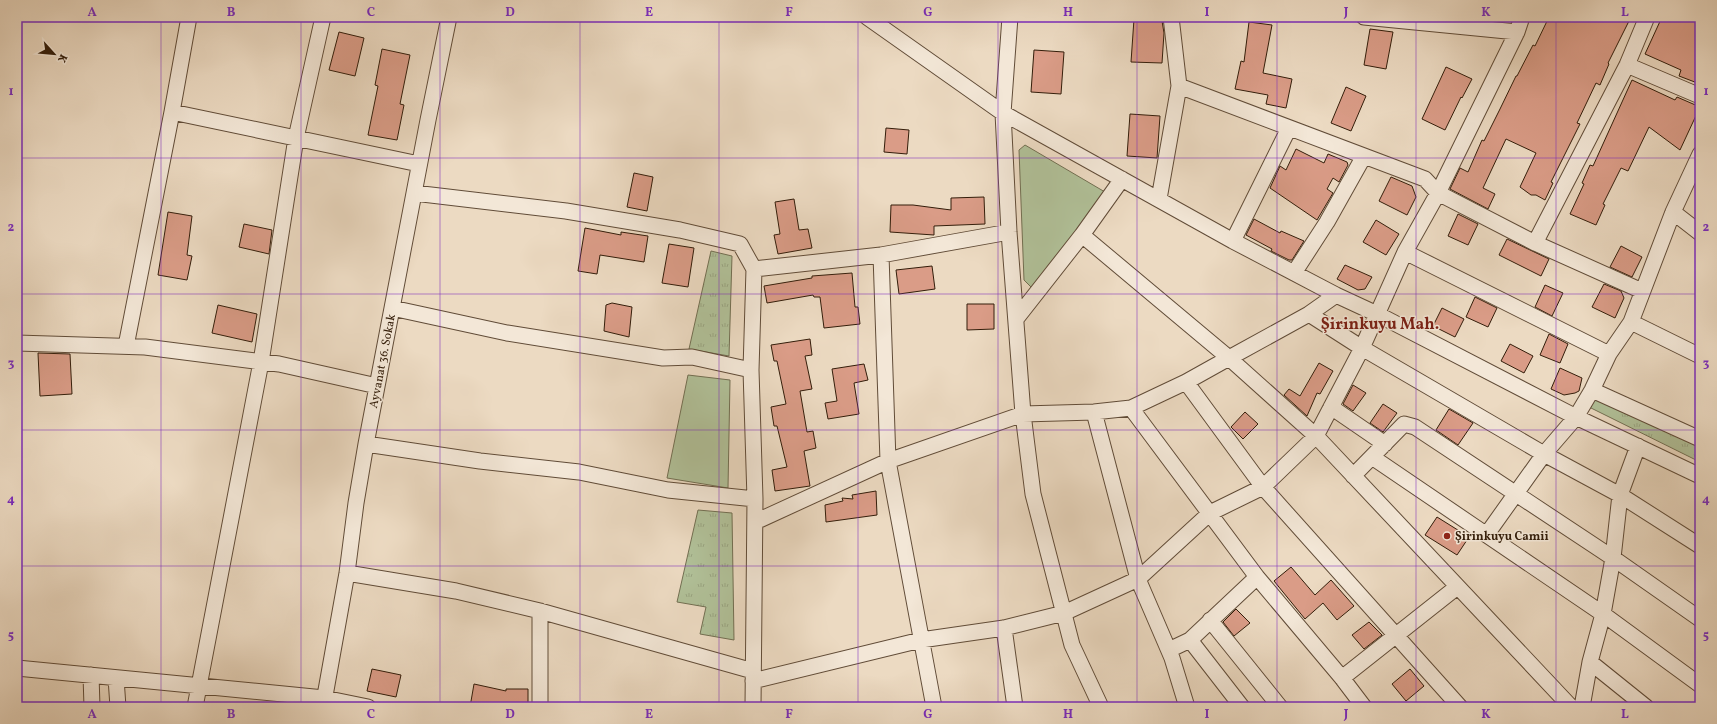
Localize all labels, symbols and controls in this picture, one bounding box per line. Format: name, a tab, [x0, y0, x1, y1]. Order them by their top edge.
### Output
text: A	[87, 4, 97, 22]
text: B	[227, 4, 236, 22]
text: C	[367, 4, 375, 22]
text: D	[505, 4, 515, 22]
text: E	[645, 4, 653, 22]
text: F	[785, 4, 793, 22]
text: G	[923, 4, 933, 22]
text: H	[1063, 4, 1073, 22]
text: I	[1205, 4, 1210, 22]
text: J	[1343, 4, 1349, 22]
text: K	[1481, 4, 1491, 22]
text: L	[1621, 4, 1629, 22]
north arrow	[34, 34, 74, 74]
text: K	[53, 51, 70, 65]
text: 1	[8, 83, 14, 101]
text: 1	[1703, 83, 1709, 101]
text: 2	[8, 219, 15, 237]
text: 2	[1703, 219, 1710, 237]
street label: Ayvanat 36. Sokak	[366, 312, 400, 410]
district label: Şirinkuyu Mah.	[1321, 314, 1439, 336]
text: 3	[8, 355, 15, 373]
text: 3	[1703, 355, 1710, 373]
text: 4	[7, 491, 15, 509]
text: 4	[1702, 491, 1710, 509]
place label: Şirinkuyu Camii	[1455, 529, 1549, 545]
marker: Şirinkuyu Camii	[1442, 531, 1452, 541]
text: 5	[8, 627, 14, 645]
text: 5	[1703, 627, 1709, 645]
text: A	[87, 706, 97, 724]
text: B	[227, 706, 236, 724]
text: C	[367, 706, 375, 724]
text: D	[505, 706, 515, 724]
text: E	[645, 706, 653, 724]
text: F	[785, 706, 793, 724]
text: G	[923, 706, 933, 724]
text: H	[1063, 706, 1073, 724]
text: I	[1205, 706, 1210, 724]
text: J	[1343, 706, 1349, 724]
text: K	[1481, 706, 1491, 724]
text: L	[1621, 706, 1629, 724]

